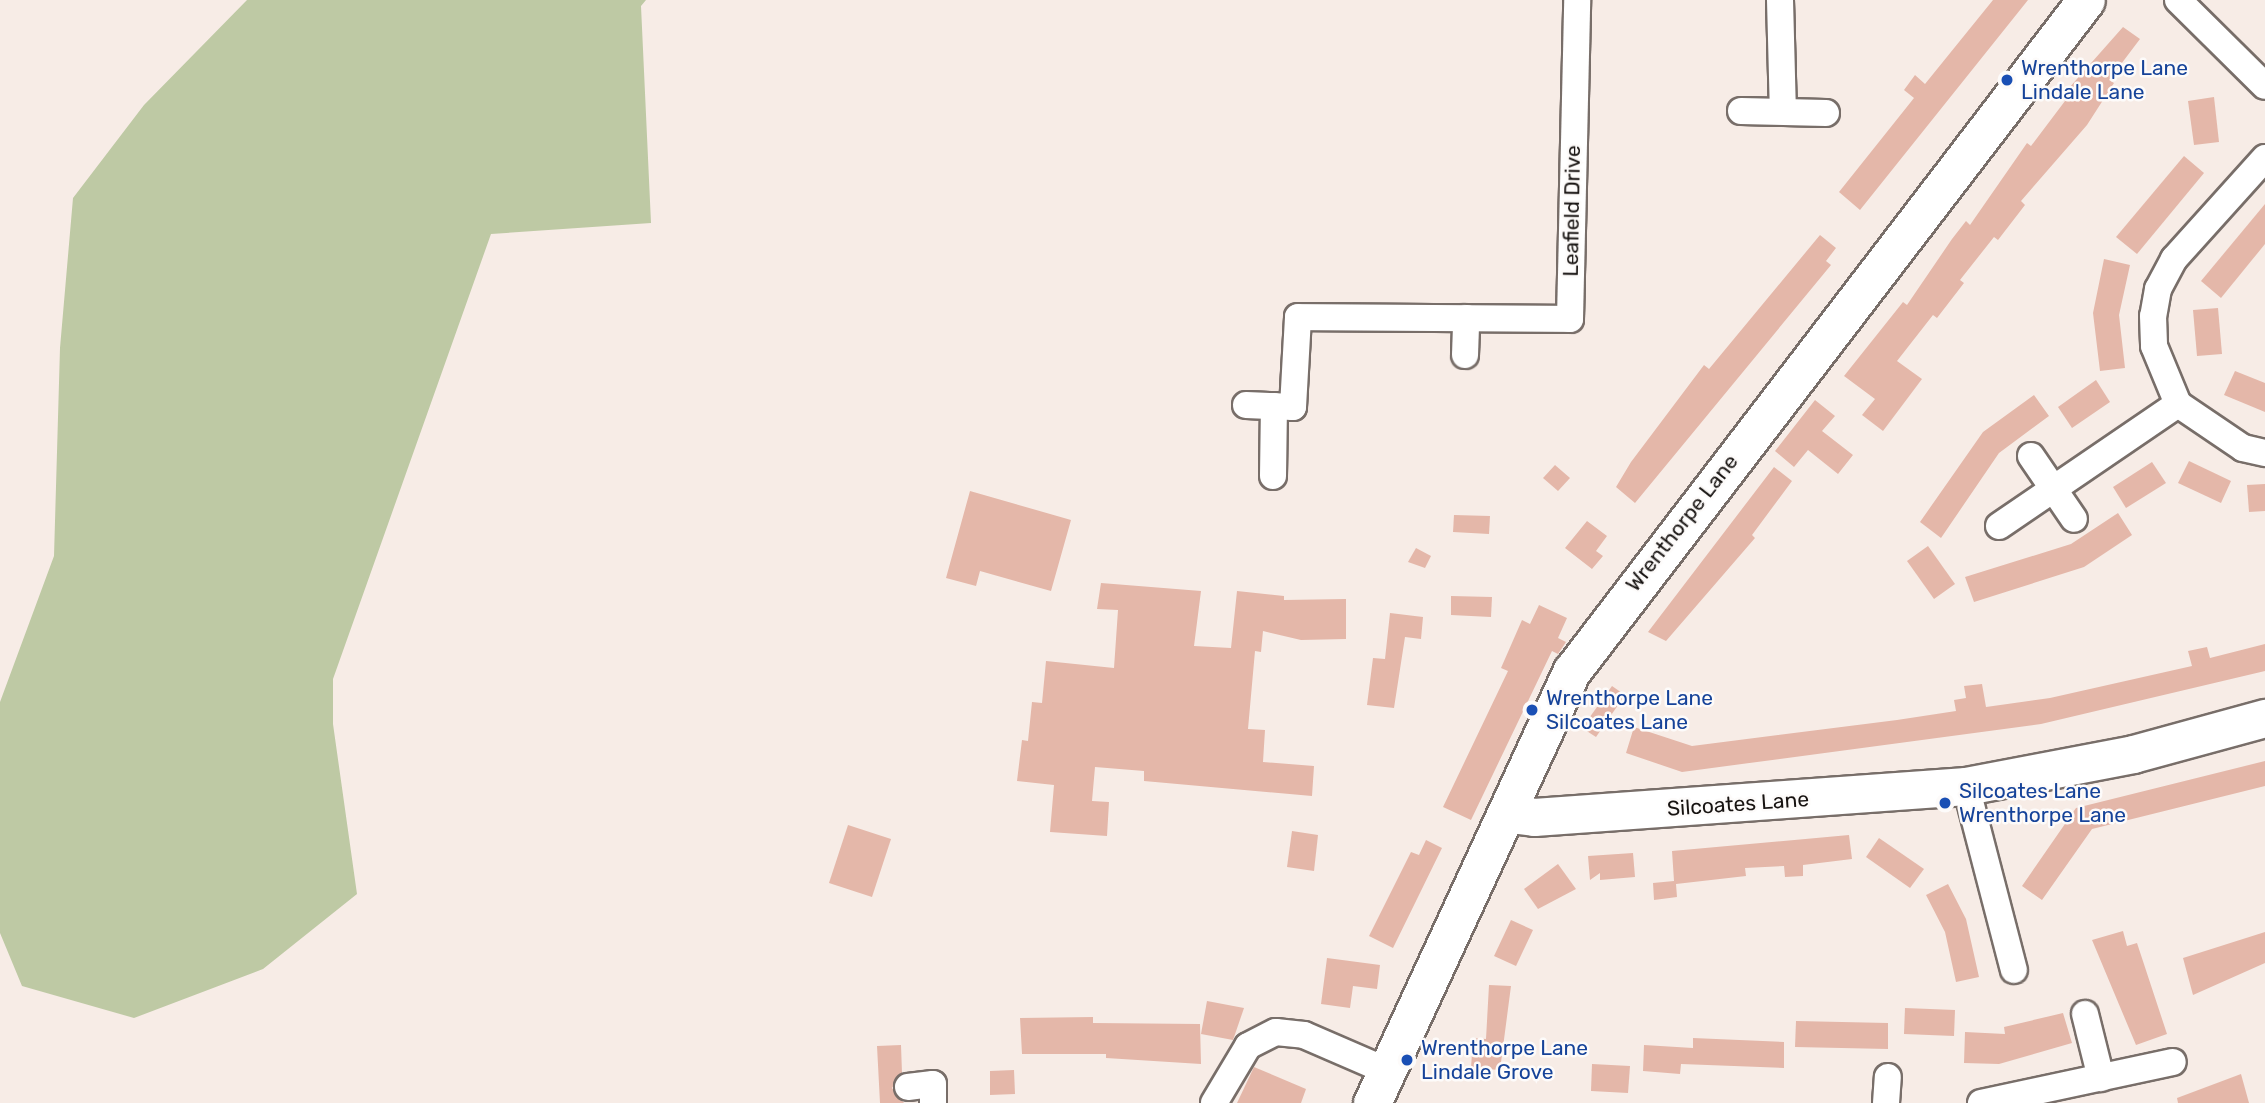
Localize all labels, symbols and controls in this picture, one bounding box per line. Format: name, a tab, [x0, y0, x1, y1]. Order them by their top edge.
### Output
place label: Wrenthorpe Lane Lindale Lane	[2021, 55, 2188, 105]
marker: Wrenthorpe Lane Lindale Lane	[1999, 72, 2015, 88]
street label: Leafield Drive	[1558, 145, 1586, 277]
street label: Wrenthorpe Lane	[1621, 449, 1743, 597]
place label: Wrenthorpe Lane Silcoates Lane	[1546, 685, 1713, 735]
marker: Wrenthorpe Lane Silcoates Lane	[1524, 702, 1540, 718]
place label: Silcoates Lane Wrenthorpe Lane	[1959, 778, 2126, 828]
street label: Silcoates Lane	[1666, 786, 1810, 822]
marker: Silcoates Lane Wrenthorpe Lane	[1937, 795, 1953, 811]
place label: Wrenthorpe Lane Lindale Grove	[1421, 1035, 1588, 1085]
marker: Wrenthorpe Lane Lindale Grove	[1399, 1052, 1415, 1068]

